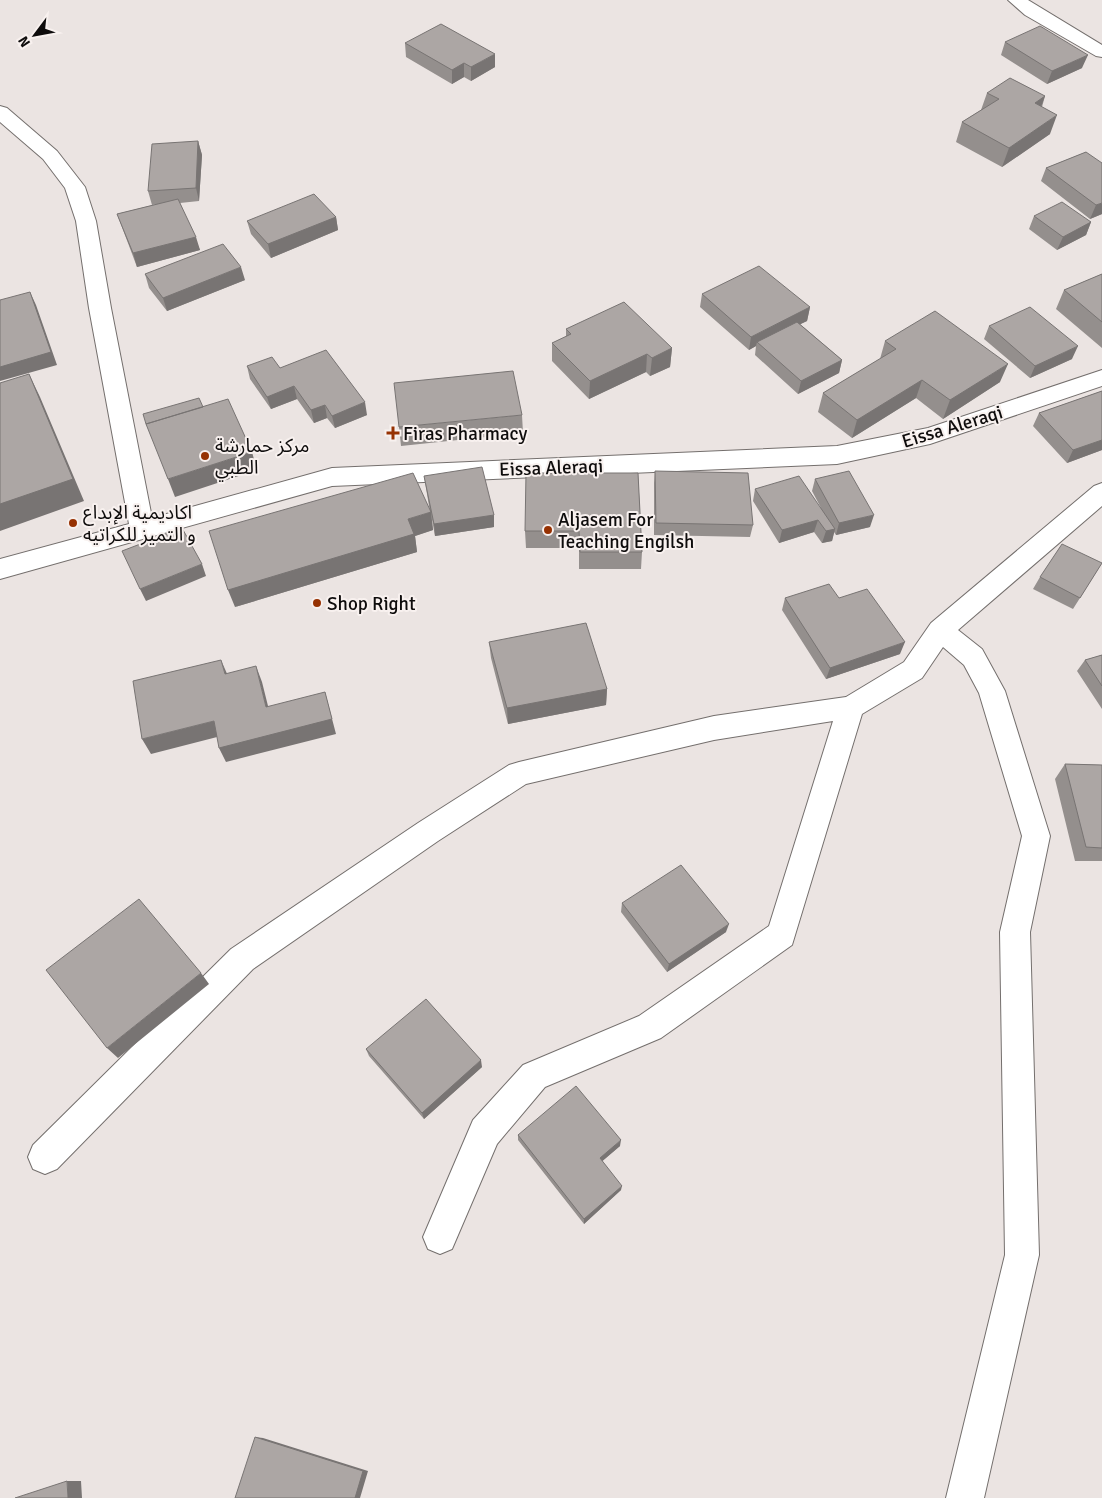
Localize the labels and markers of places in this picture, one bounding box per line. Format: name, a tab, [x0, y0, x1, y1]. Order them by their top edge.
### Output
place label: Firas Pharmacy	[403, 422, 527, 446]
marker: Firas Pharmacy	[387, 427, 399, 439]
place label: مركز حمارشة الطبي	[215, 434, 310, 482]
marker: مركز حمارشة الطبي	[199, 450, 211, 462]
place label: اكاديمية الإبداع و التميز للكراتيه	[83, 501, 196, 547]
place label: Aljasem For Teaching Engilsh	[558, 508, 694, 554]
marker: اكاديمية الإبداع و التميز للكراتيه	[67, 517, 79, 529]
marker: Aljasem For Teaching Engilsh	[542, 524, 554, 536]
place label: Shop Right	[327, 592, 416, 616]
marker: Shop Right	[311, 597, 323, 609]

